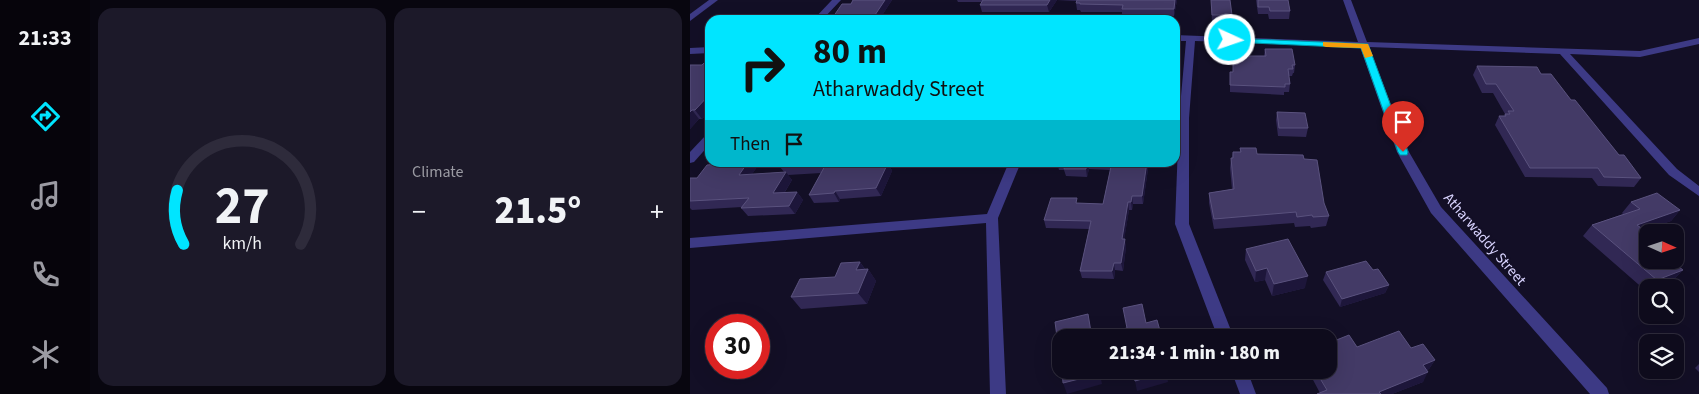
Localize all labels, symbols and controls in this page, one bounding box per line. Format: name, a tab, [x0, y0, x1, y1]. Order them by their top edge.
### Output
position arrow	[1203, 13, 1255, 65]
text: 21:33	[18, 22, 72, 54]
text: 80 m	[813, 27, 887, 77]
icon: right	[730, 35, 795, 100]
text: Atharwaddy Street	[813, 73, 984, 105]
icon: directions	[28, 99, 63, 134]
pin	[1382, 101, 1424, 152]
icon: arrive	[1389, 108, 1417, 136]
icon: arrive	[780, 130, 808, 158]
text: Then	[730, 131, 770, 158]
text: Climate	[412, 161, 463, 183]
text: 27	[215, 170, 269, 244]
icon: music	[28, 178, 63, 213]
text: 21.5°	[495, 184, 581, 238]
street label: Atharwaddy Street	[1438, 188, 1531, 290]
text: −	[412, 192, 426, 232]
text: +	[650, 192, 664, 232]
north arrow	[1639, 224, 1684, 269]
map controls	[1639, 224, 1684, 379]
text: km/h	[222, 231, 262, 256]
icon: phone	[28, 257, 63, 292]
button: search	[1639, 279, 1684, 324]
speed limit sign: 30	[705, 314, 770, 379]
button: layers	[1639, 334, 1684, 379]
icon: climate	[28, 337, 63, 372]
text: 21:34 · 1 min · 180 m	[1109, 340, 1280, 367]

